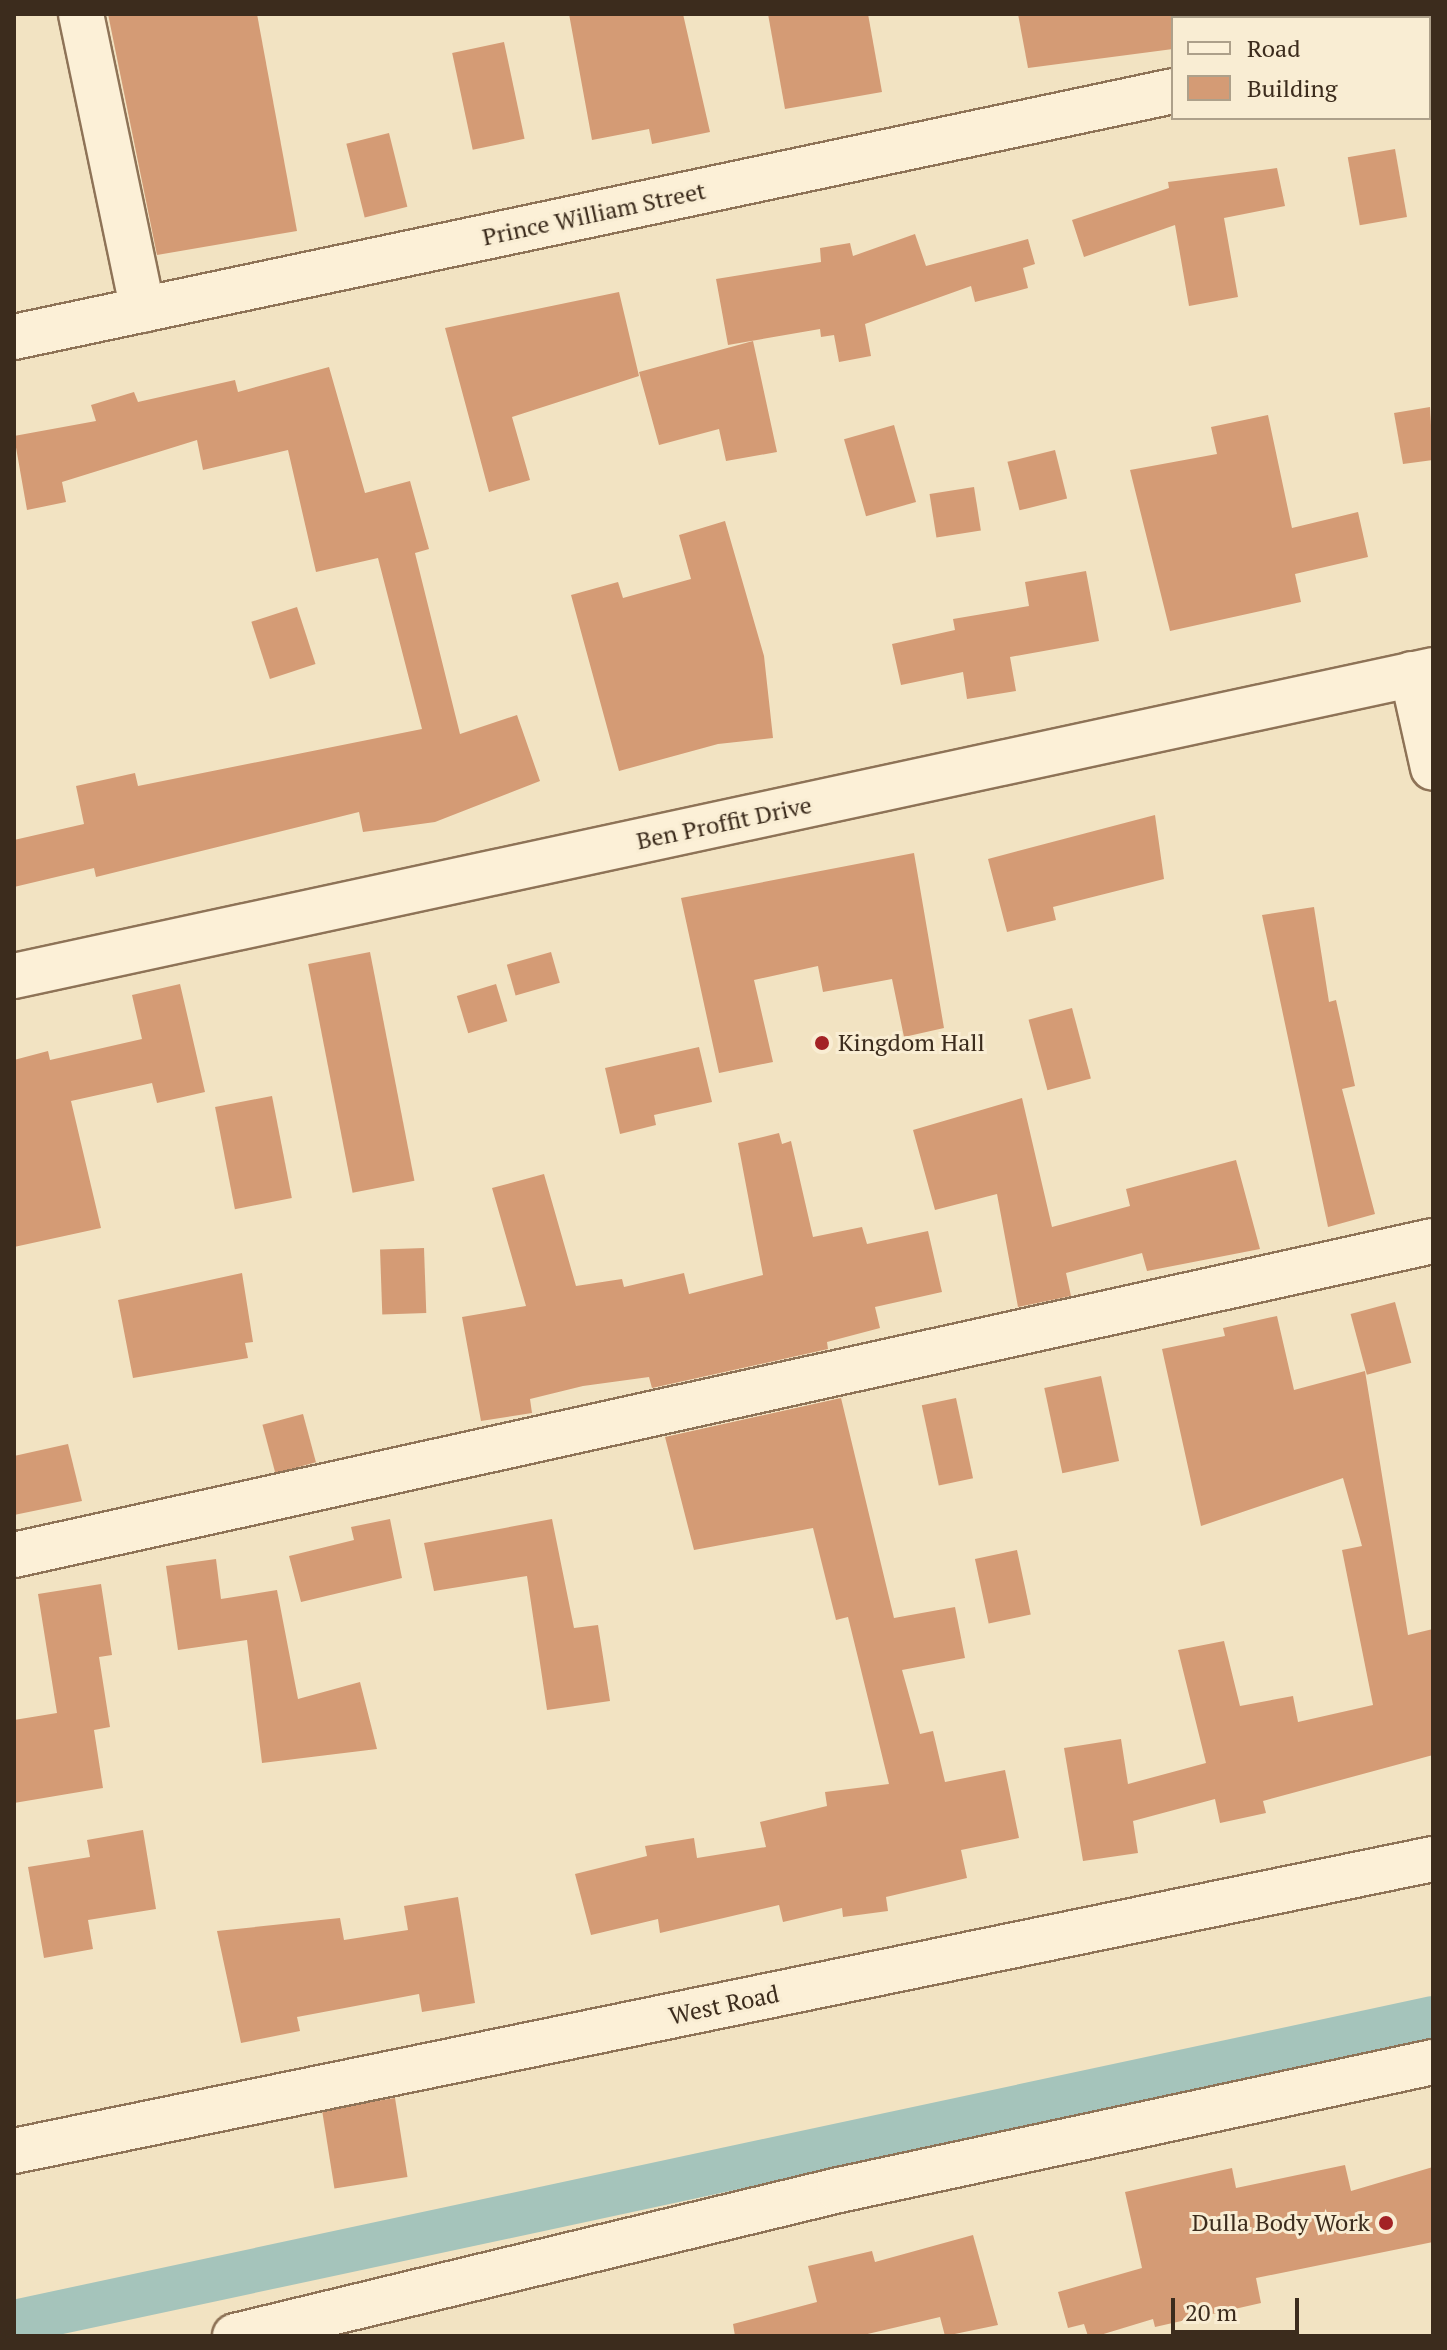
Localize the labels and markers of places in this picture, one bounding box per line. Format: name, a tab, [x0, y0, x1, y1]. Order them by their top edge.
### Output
place label: Kingdom Hall	[838, 1029, 985, 1057]
marker: Kingdom Hall	[813, 1034, 831, 1052]
place label: Dulla Body Work	[1192, 2209, 1370, 2237]
marker: Dulla Body Work	[1377, 2214, 1395, 2232]

